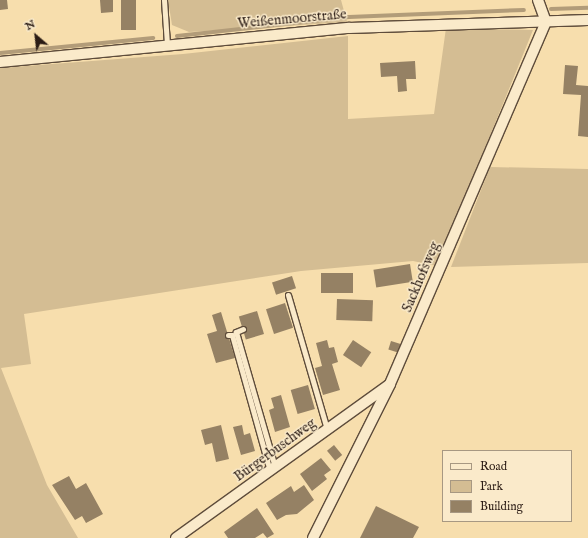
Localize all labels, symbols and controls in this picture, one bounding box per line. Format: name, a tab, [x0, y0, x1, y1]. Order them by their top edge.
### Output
street label: Weißenmoorstraße	[237, 6, 347, 32]
north arrow	[16, 16, 56, 56]
text: N	[23, 17, 38, 34]
street label: Sackhofsweg	[399, 239, 443, 315]
street label: Bürgerbuschweg	[231, 415, 319, 485]
legend	[442, 450, 572, 522]
text: Road	[480, 459, 507, 474]
text: Park	[480, 479, 503, 494]
text: Building	[480, 499, 523, 514]

